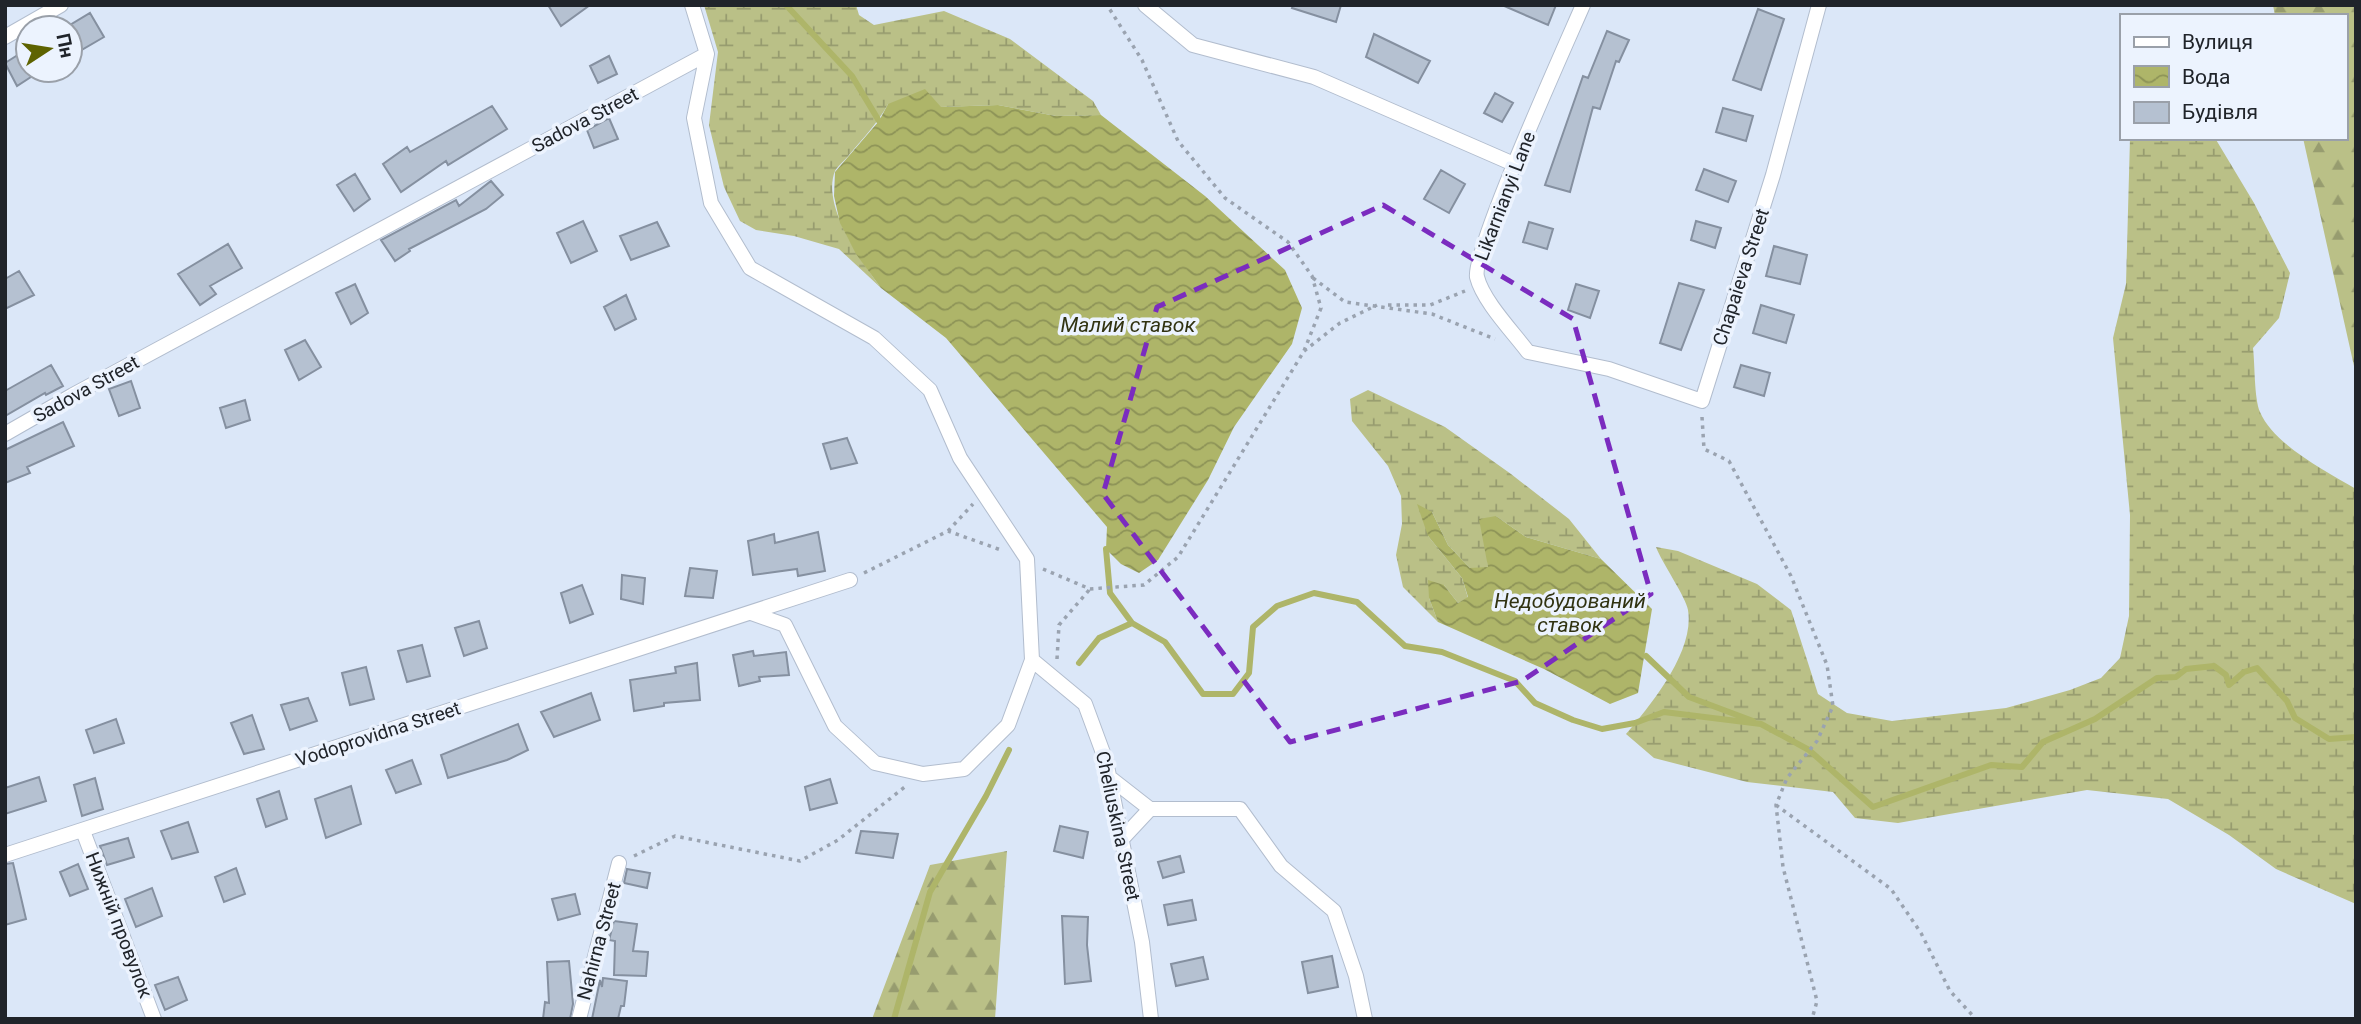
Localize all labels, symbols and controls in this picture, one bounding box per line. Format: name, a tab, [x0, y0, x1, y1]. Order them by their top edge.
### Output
north arrow	[14, 14, 84, 84]
legend	[2120, 14, 2347, 140]
text: Вулиця	[2182, 30, 2253, 54]
text: Пн	[51, 31, 79, 60]
text: Вода	[2182, 65, 2230, 89]
street label: Sadova Street	[528, 82, 642, 158]
text: Будівля	[2182, 100, 2258, 124]
street label: Likarnianyi Lane	[1470, 128, 1540, 264]
street label: Chapaieva Street	[1708, 205, 1774, 349]
water label: Малий ставок	[1061, 313, 1196, 337]
street label: Sadova Street	[29, 351, 143, 427]
water label: Недобудований ставок	[1494, 589, 1646, 637]
street label: Vodoprovidna Street	[293, 697, 463, 771]
street label: Cheliuskina Street	[1091, 749, 1145, 903]
street label: Нижній провулок	[81, 849, 158, 1002]
street label: Nahirna Street	[572, 880, 626, 1002]

